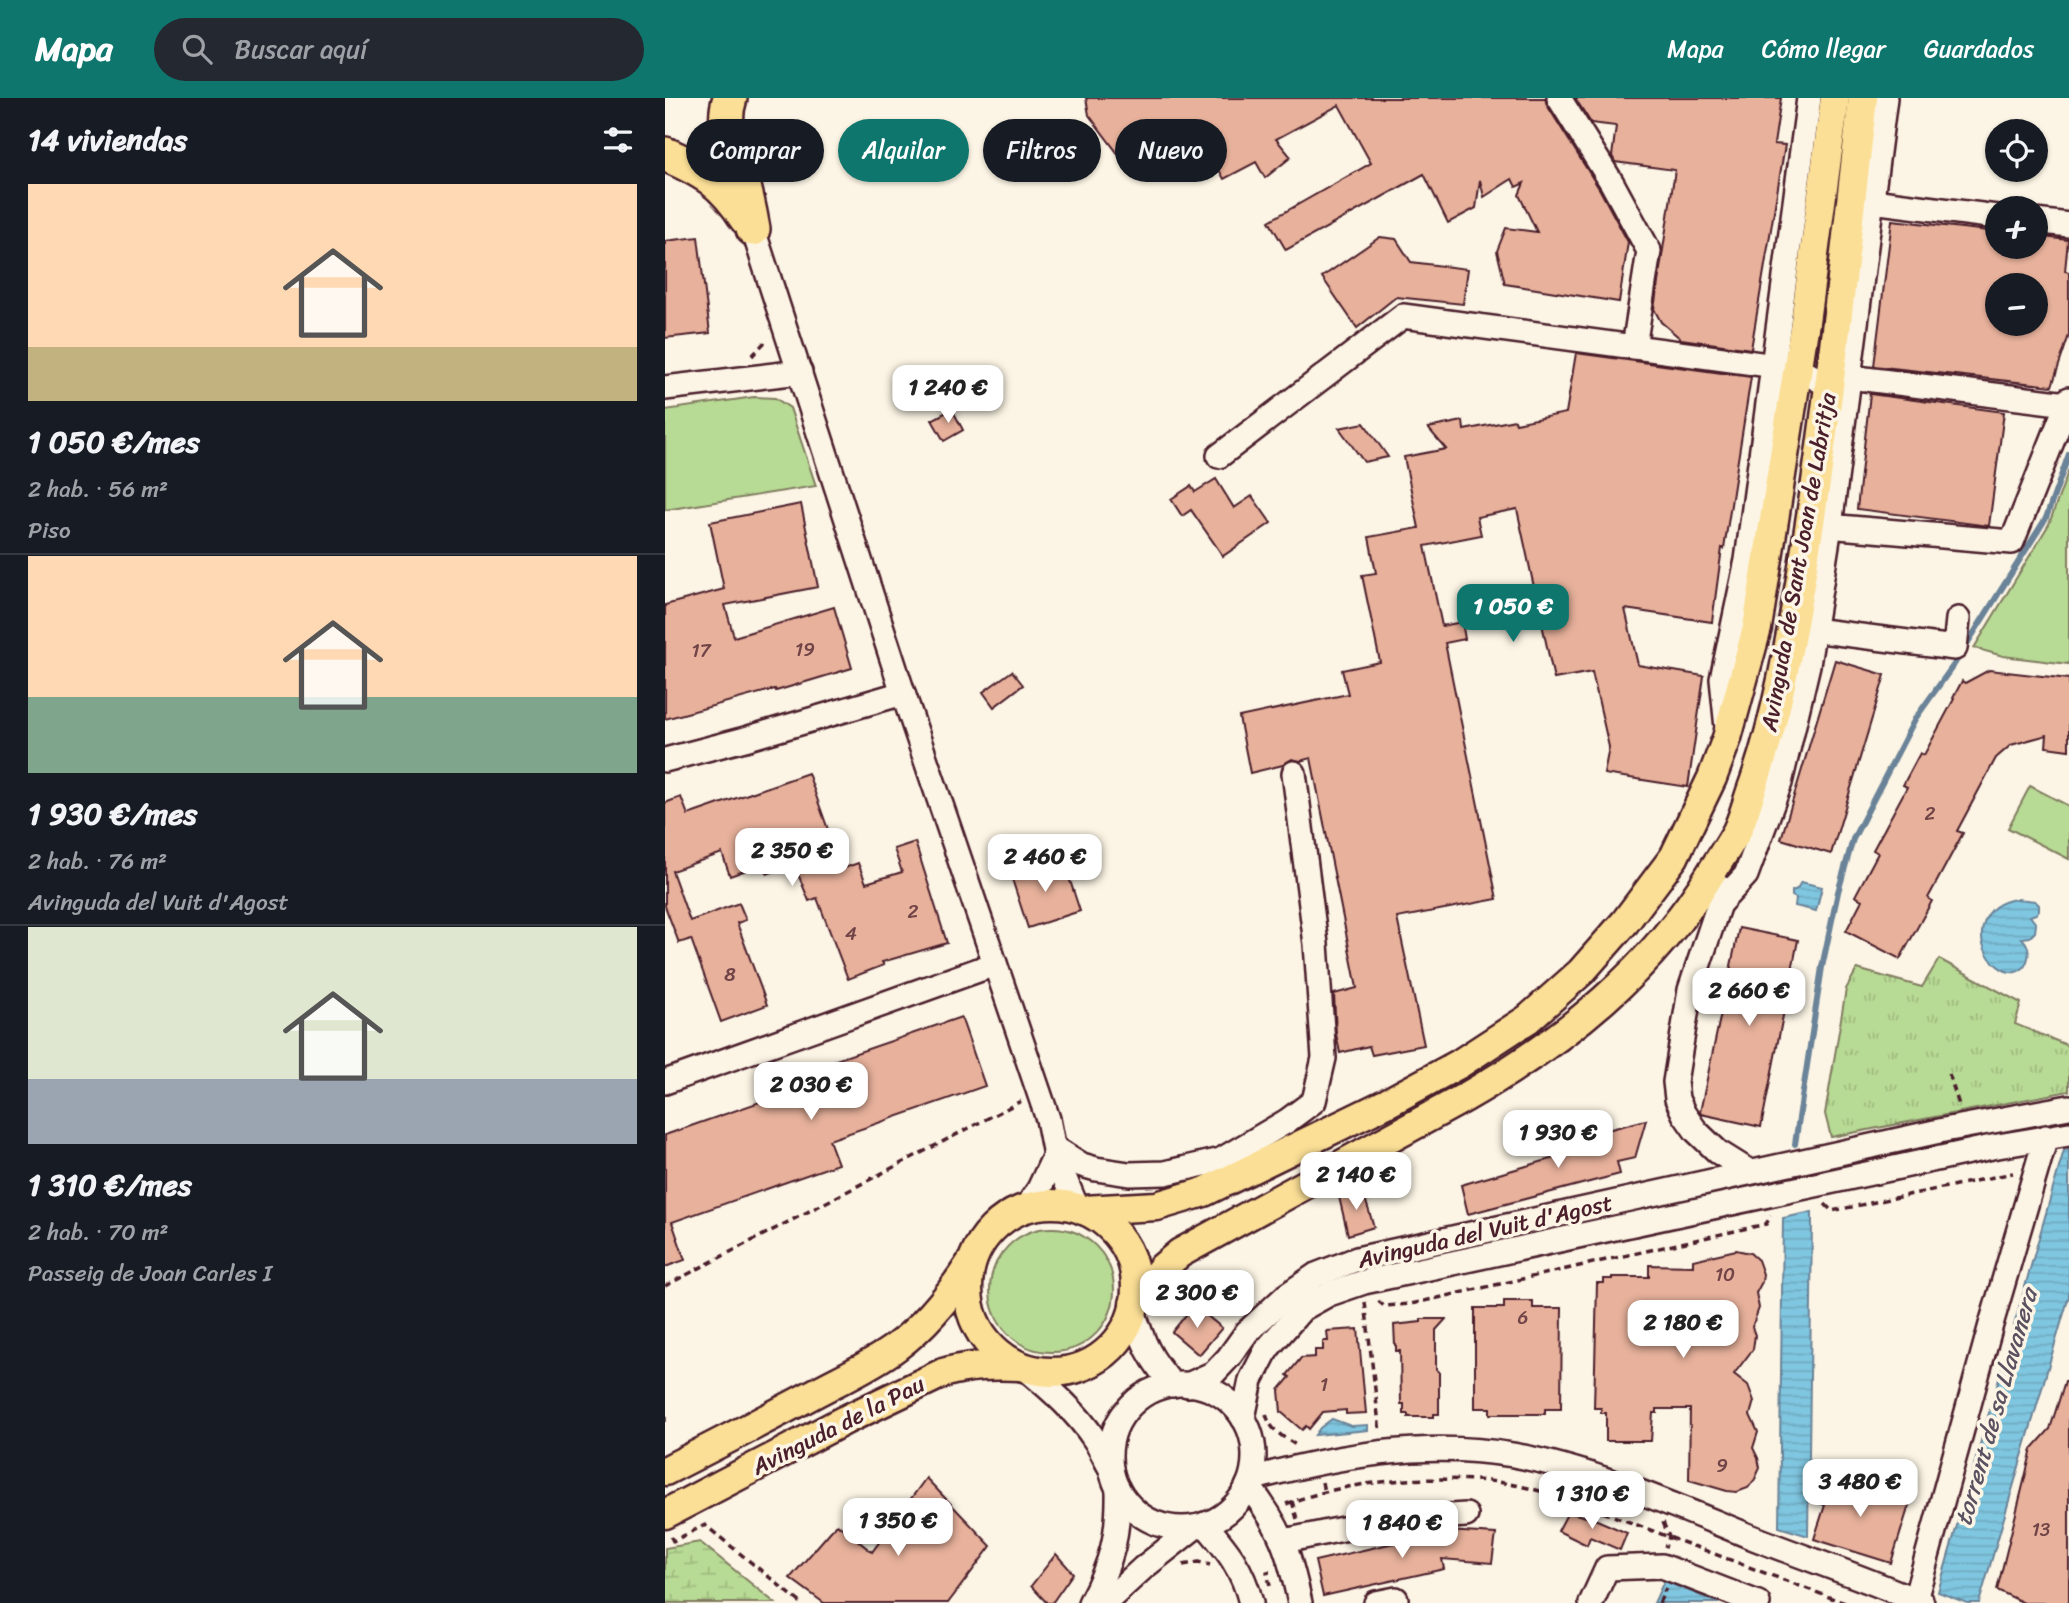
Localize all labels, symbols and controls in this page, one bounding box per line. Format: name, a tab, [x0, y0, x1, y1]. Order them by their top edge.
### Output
search box	[154, 18, 644, 81]
text: Mapa	[35, 20, 112, 78]
text: Buscar aquí	[234, 26, 367, 72]
text: Mapa	[1667, 28, 1724, 70]
text: Cómo llegar	[1762, 28, 1886, 70]
text: Guardados	[1924, 28, 2034, 70]
icon: search	[178, 30, 216, 68]
text: 14 viviendas	[28, 113, 187, 167]
chip: Comprar	[686, 119, 824, 182]
chip: Alquilar	[838, 119, 969, 182]
chip: Filtros	[983, 119, 1101, 182]
chip: Nuevo	[1115, 119, 1227, 182]
map controls	[1985, 119, 2048, 336]
button: locate	[1985, 119, 2048, 182]
icon: filters	[599, 121, 637, 159]
button: +	[1985, 196, 2048, 259]
icon: home	[270, 230, 396, 356]
button: −	[1985, 273, 2048, 336]
pin: 1 240 €	[883, 366, 1013, 425]
text: 1 240 €	[908, 367, 988, 408]
street label: Avinguda de Sant Joan de Labritja	[1748, 389, 1849, 736]
text: 1 050 €/mes	[28, 415, 200, 469]
text: 2 hab. · 56 m²	[28, 469, 168, 510]
text: Piso	[28, 510, 71, 551]
pin: 1 050 €	[1448, 584, 1578, 644]
text: 1 050 €	[1473, 586, 1553, 627]
icon: home	[270, 602, 396, 728]
house number: 19	[795, 633, 815, 666]
house number: 17	[691, 634, 712, 667]
text: 1 930 €/mes	[28, 787, 197, 841]
house number: 2	[1925, 797, 1936, 830]
pin: 2 350 €	[727, 828, 857, 888]
text: 2 350 €	[751, 830, 833, 871]
pin: 2 460 €	[980, 834, 1110, 894]
text: 2 460 €	[1004, 836, 1086, 877]
text: 2 hab. · 76 m²	[28, 841, 167, 882]
text: Avinguda del Vuit d'Agost	[28, 882, 288, 923]
house number: 2	[908, 895, 919, 928]
house number: 4	[845, 917, 857, 950]
house number: 8	[724, 958, 736, 991]
pin: 2 660 €	[1684, 968, 1814, 1028]
text: 2 660 €	[1708, 970, 1790, 1011]
icon: home	[270, 973, 396, 1099]
pin: 2 030 €	[746, 1062, 876, 1122]
text: 2 030 €	[770, 1064, 852, 1105]
pin: 1 930 €	[1493, 1110, 1623, 1170]
text: 1 930 €	[1519, 1112, 1597, 1153]
pin: 2 140 €	[1291, 1152, 1421, 1212]
text: 2 140 €	[1316, 1154, 1396, 1195]
text: 1 310 €/mes	[28, 1158, 192, 1212]
street label: Avinguda del Vuit d'Agost	[1353, 1182, 1617, 1281]
text: 2 hab. · 70 m²	[28, 1212, 169, 1253]
text: Passeig de Joan Carles I	[28, 1253, 272, 1294]
house number: 10	[1715, 1258, 1735, 1291]
pin: 2 300 €	[1132, 1270, 1262, 1330]
text: 2 300 €	[1156, 1272, 1238, 1313]
water label: torrent de sa Llavanera	[1942, 1281, 2051, 1530]
pin: 2 180 €	[1618, 1300, 1748, 1360]
house number: 6	[1518, 1301, 1528, 1334]
text: 2 180 €	[1644, 1302, 1722, 1343]
street label: Avinguda de la Pau	[743, 1364, 933, 1487]
house number: 1	[1320, 1368, 1328, 1401]
house number: 9	[1716, 1449, 1728, 1482]
pin: 3 480 €	[1795, 1460, 1925, 1519]
text: 3 480 €	[1819, 1461, 1901, 1502]
pin: 1 310 €	[1527, 1472, 1657, 1531]
text: 1 310 €	[1555, 1473, 1629, 1514]
pin: 1 350 €	[833, 1498, 963, 1558]
text: 1 350 €	[859, 1500, 937, 1541]
pin: 1 840 €	[1337, 1500, 1467, 1560]
text: 1 840 €	[1362, 1502, 1442, 1543]
house number: 13	[2032, 1513, 2051, 1546]

